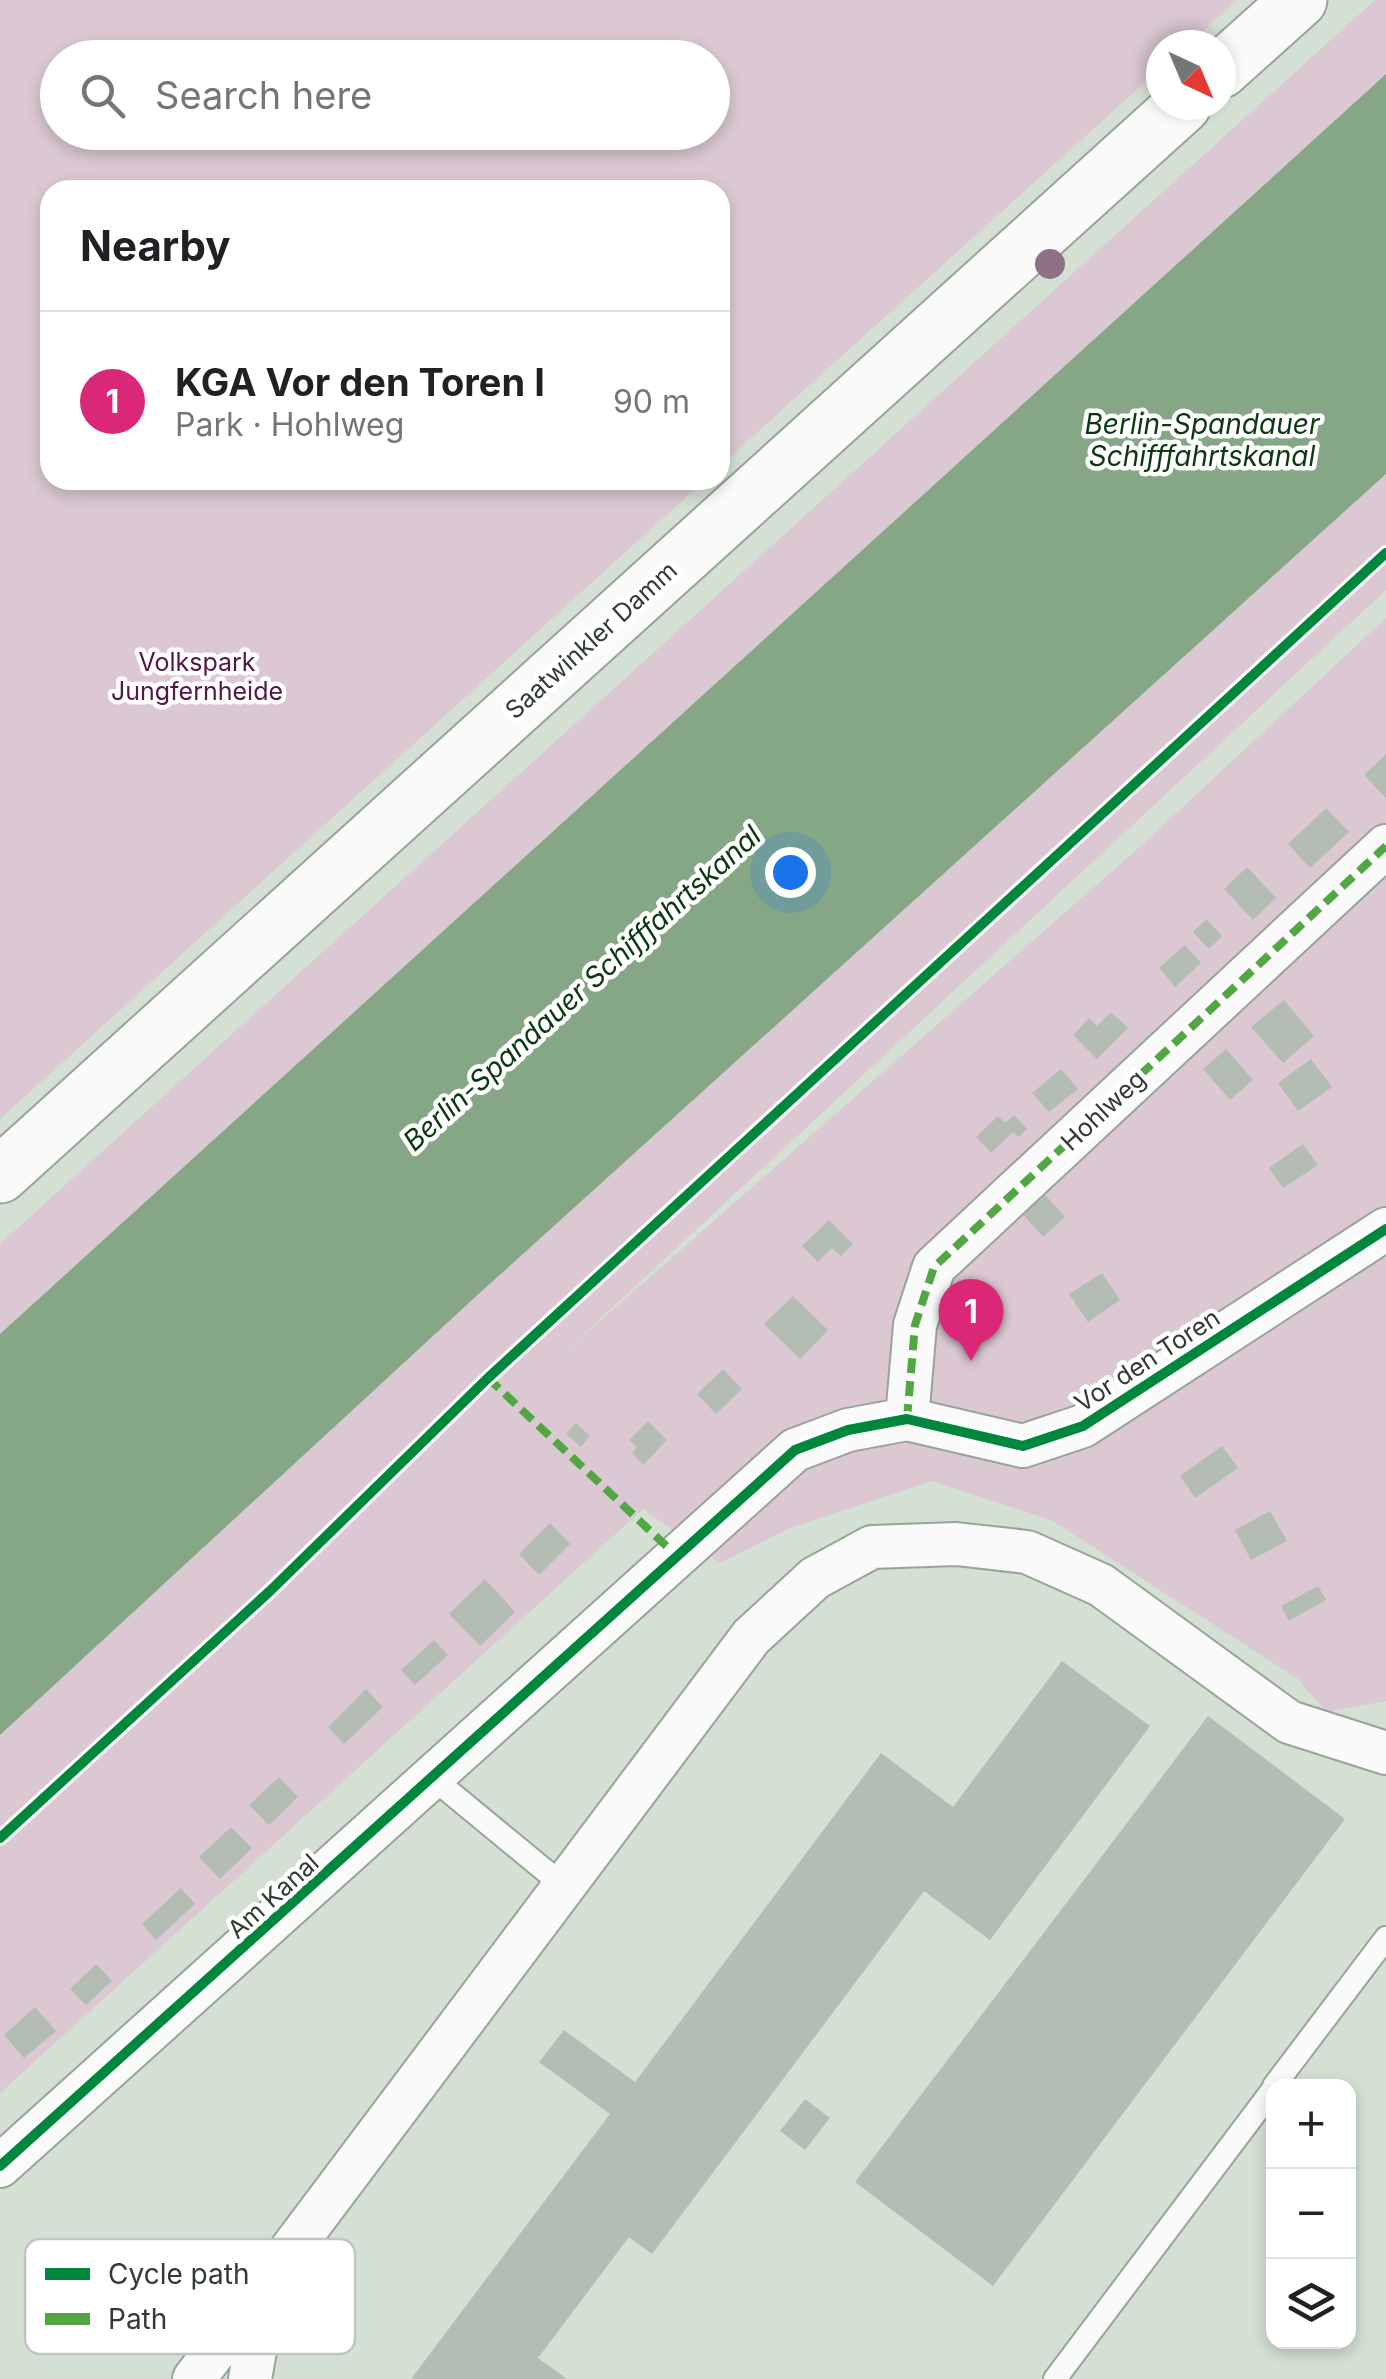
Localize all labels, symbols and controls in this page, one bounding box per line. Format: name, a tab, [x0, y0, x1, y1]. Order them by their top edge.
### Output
north arrow	[1146, 30, 1236, 120]
search box	[40, 40, 730, 150]
icon: search	[75, 68, 130, 123]
text: Search here	[155, 72, 372, 118]
text: Nearby	[80, 220, 231, 271]
text: KGA Vor den Toren I	[175, 359, 545, 405]
text: 1	[106, 382, 119, 421]
text: 90 m	[613, 382, 690, 421]
text: Park · Hohlweg	[175, 405, 404, 444]
water label: Berlin-Spandauer Schifffahrtskanal	[1085, 407, 1321, 473]
street label: Saatwinkler Damm	[499, 555, 683, 725]
park label: Volkspark Jungfernheide	[111, 647, 283, 706]
water label: Berlin-Spandauer Schifffahrtskanal	[396, 818, 768, 1158]
your location	[765, 847, 816, 898]
street label: Hohlweg	[1055, 1063, 1151, 1157]
pin: 1	[938, 1278, 1004, 1361]
street label: Vor den Toren	[1069, 1302, 1225, 1418]
street label: Am Kanal	[221, 1847, 325, 1945]
map controls	[1266, 2079, 1356, 2349]
button: +	[1266, 2079, 1356, 2169]
button: −	[1266, 2169, 1356, 2259]
legend	[25, 2239, 355, 2354]
text: Cycle path	[108, 2257, 249, 2291]
button: layers	[1266, 2259, 1356, 2349]
text: Path	[108, 2302, 167, 2336]

